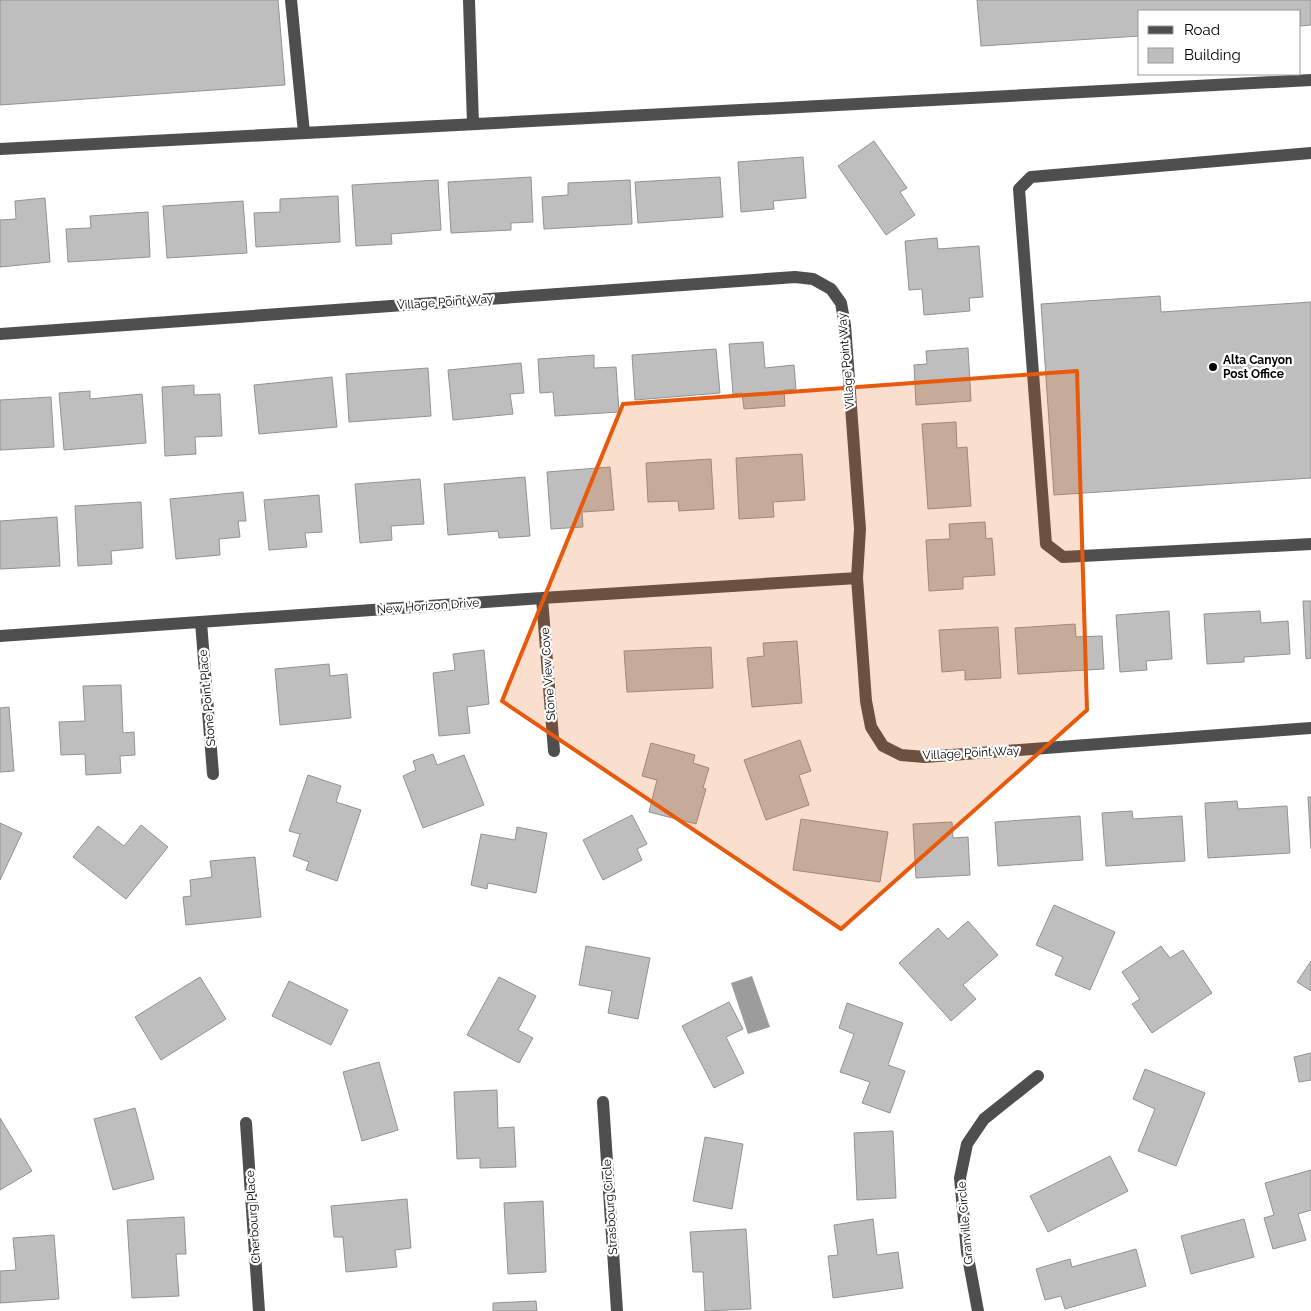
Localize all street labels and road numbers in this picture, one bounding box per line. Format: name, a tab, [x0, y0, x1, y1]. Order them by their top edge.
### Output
street label: Village Point Way	[396, 292, 494, 312]
street label: Village Point Way	[835, 312, 857, 410]
street label: New Horizon Drive	[376, 595, 480, 617]
street label: Stone View Cove	[538, 627, 558, 721]
street label: Stone Point Place	[196, 649, 218, 747]
street label: Village Point Way	[922, 743, 1020, 763]
street label: Strasbourg Circle	[600, 1159, 620, 1255]
street label: Cherbourg Place	[243, 1170, 263, 1264]
street label: Granville Circle	[954, 1181, 976, 1265]

